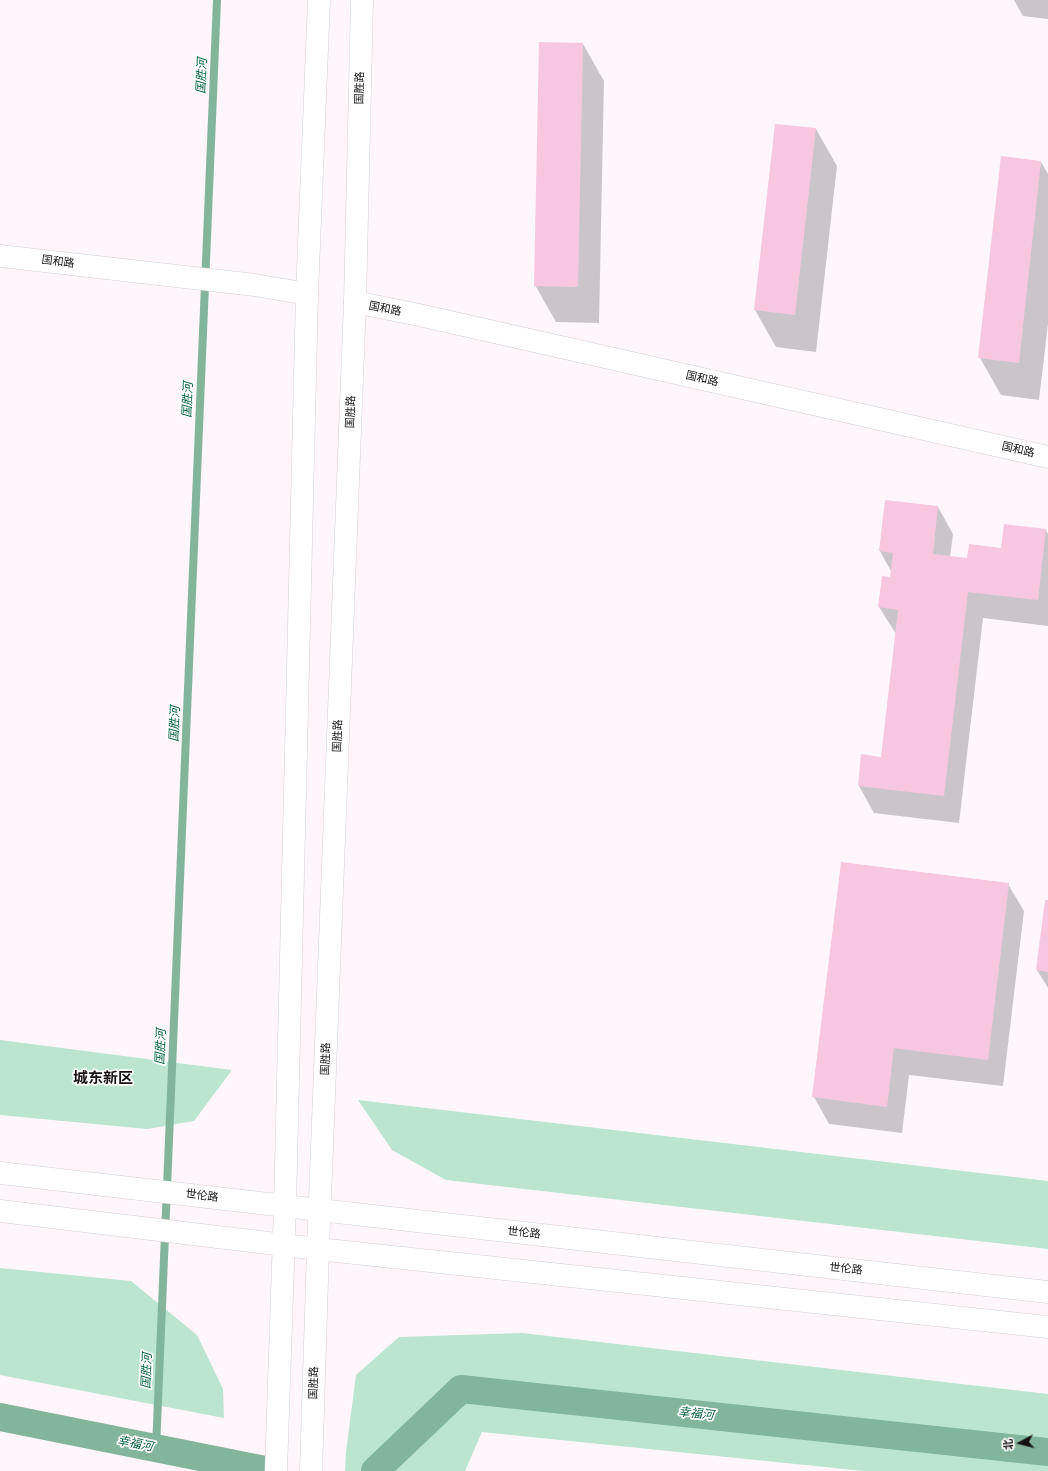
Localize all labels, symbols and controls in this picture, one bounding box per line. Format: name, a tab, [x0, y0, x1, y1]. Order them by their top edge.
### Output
water label: 国胜河	[194, 58, 210, 94]
street label: 国胜路	[353, 71, 367, 105]
street label: 国和路	[41, 253, 75, 271]
street label: 国和路	[368, 299, 402, 319]
street label: 国和路	[684, 369, 720, 389]
water label: 国胜河	[180, 382, 196, 418]
street label: 国胜路	[344, 395, 358, 429]
street label: 国和路	[1000, 440, 1036, 460]
water label: 国胜河	[167, 706, 183, 742]
street label: 国胜路	[331, 719, 345, 753]
water label: 国胜河	[153, 1029, 169, 1065]
street label: 国胜路	[319, 1042, 333, 1076]
district label: 城东新区	[73, 1070, 133, 1088]
street label: 世伦路	[185, 1187, 219, 1205]
street label: 世伦路	[507, 1225, 541, 1241]
street label: 世伦路	[829, 1261, 863, 1277]
water label: 国胜河	[139, 1353, 155, 1389]
street label: 国胜路	[307, 1366, 321, 1400]
water label: 幸福河	[677, 1405, 715, 1423]
north arrow	[1000, 1423, 1040, 1463]
water label: 幸福河	[116, 1433, 154, 1455]
text: 北	[1000, 1438, 1016, 1451]

